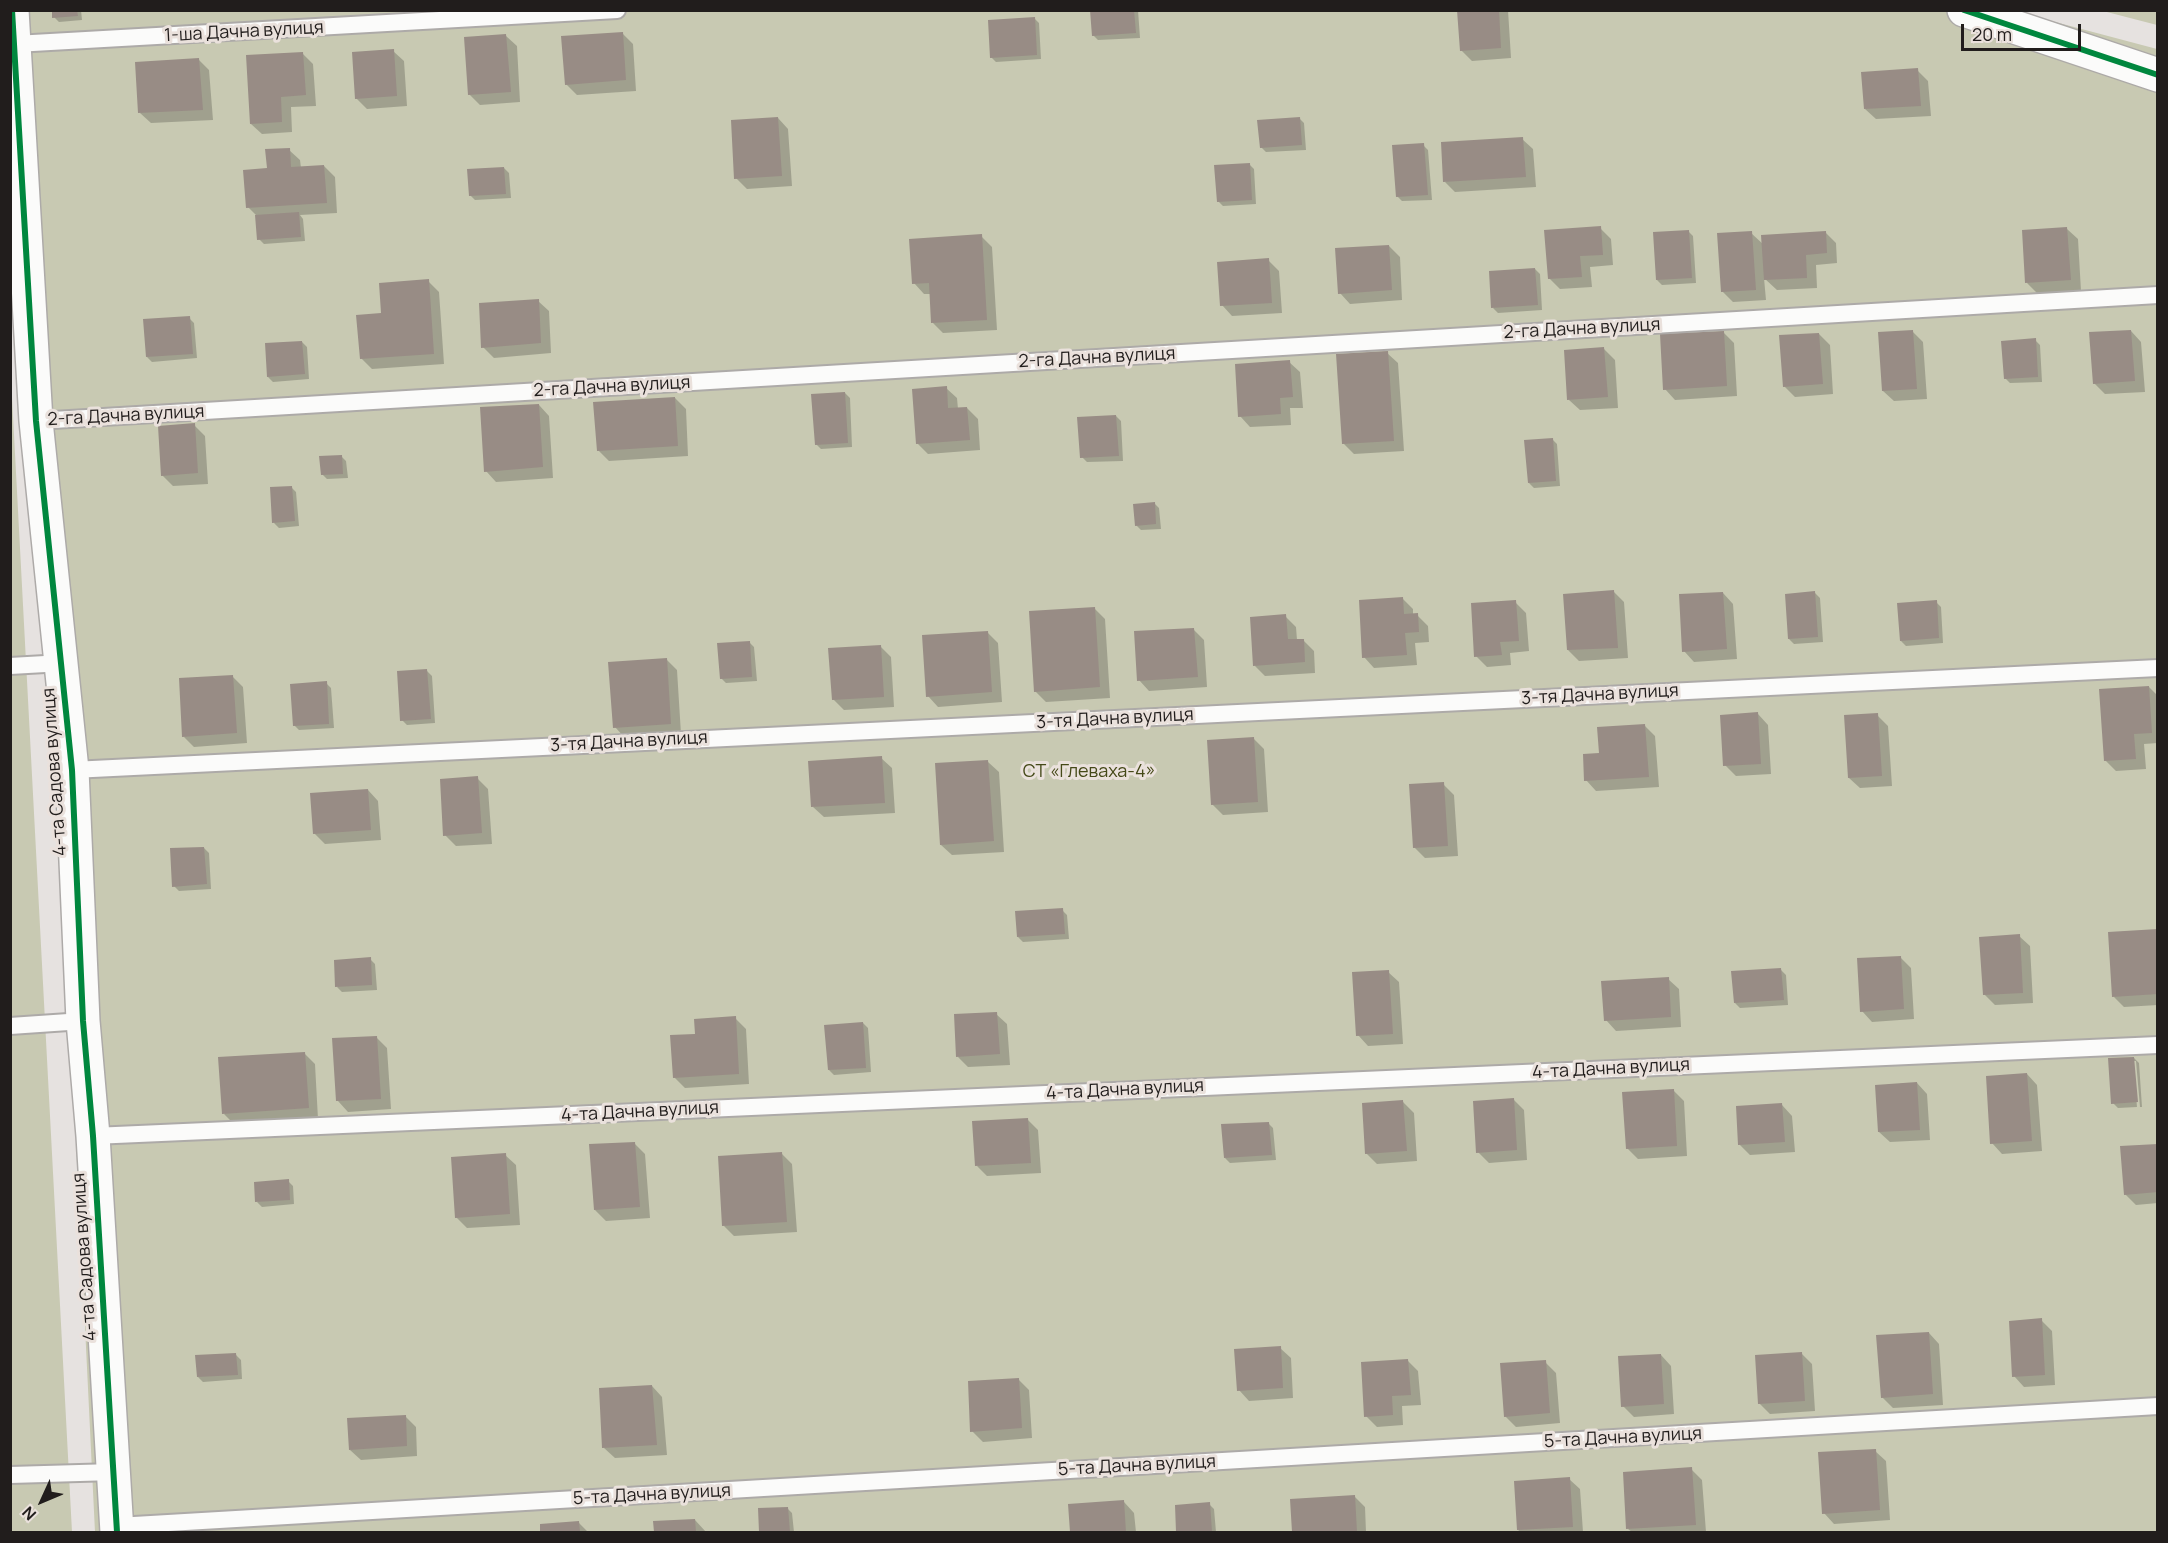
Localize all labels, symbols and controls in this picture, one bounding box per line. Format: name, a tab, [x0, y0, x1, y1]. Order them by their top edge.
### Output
scale bar	[1964, 12, 2084, 50]
street label: 1-ша Дачна вулиця	[164, 17, 324, 47]
text: 20 m	[1972, 22, 2012, 46]
street label: 2-га Дачна вулиця	[1503, 314, 1661, 344]
street label: 2-га Дачна вулиця	[1018, 343, 1176, 373]
street label: 2-га Дачна вулиця	[533, 372, 691, 402]
street label: 2-га Дачна вулиця	[47, 401, 205, 431]
street label: 3-тя Дачна вулиця	[1521, 680, 1679, 710]
street label: 4-та Садова вулиця	[38, 687, 72, 857]
street label: 3-тя Дачна вулиця	[1036, 704, 1194, 734]
street label: 3-тя Дачна вулиця	[550, 727, 708, 757]
park label: СТ «Глеваха-4»	[1023, 761, 1155, 783]
street label: 4-та Дачна вулиця	[1531, 1054, 1691, 1084]
street label: 4-та Дачна вулиця	[1045, 1075, 1205, 1105]
street label: 4-та Дачна вулиця	[560, 1097, 720, 1127]
street label: 4-та Садова вулиця	[68, 1172, 102, 1342]
street label: 5-та Дачна вулиця	[1544, 1423, 1702, 1453]
street label: 5-та Дачна вулиця	[1058, 1451, 1216, 1481]
north arrow	[12, 1471, 72, 1531]
street label: 5-та Дачна вулиця	[573, 1480, 731, 1510]
text: N	[17, 1502, 41, 1525]

